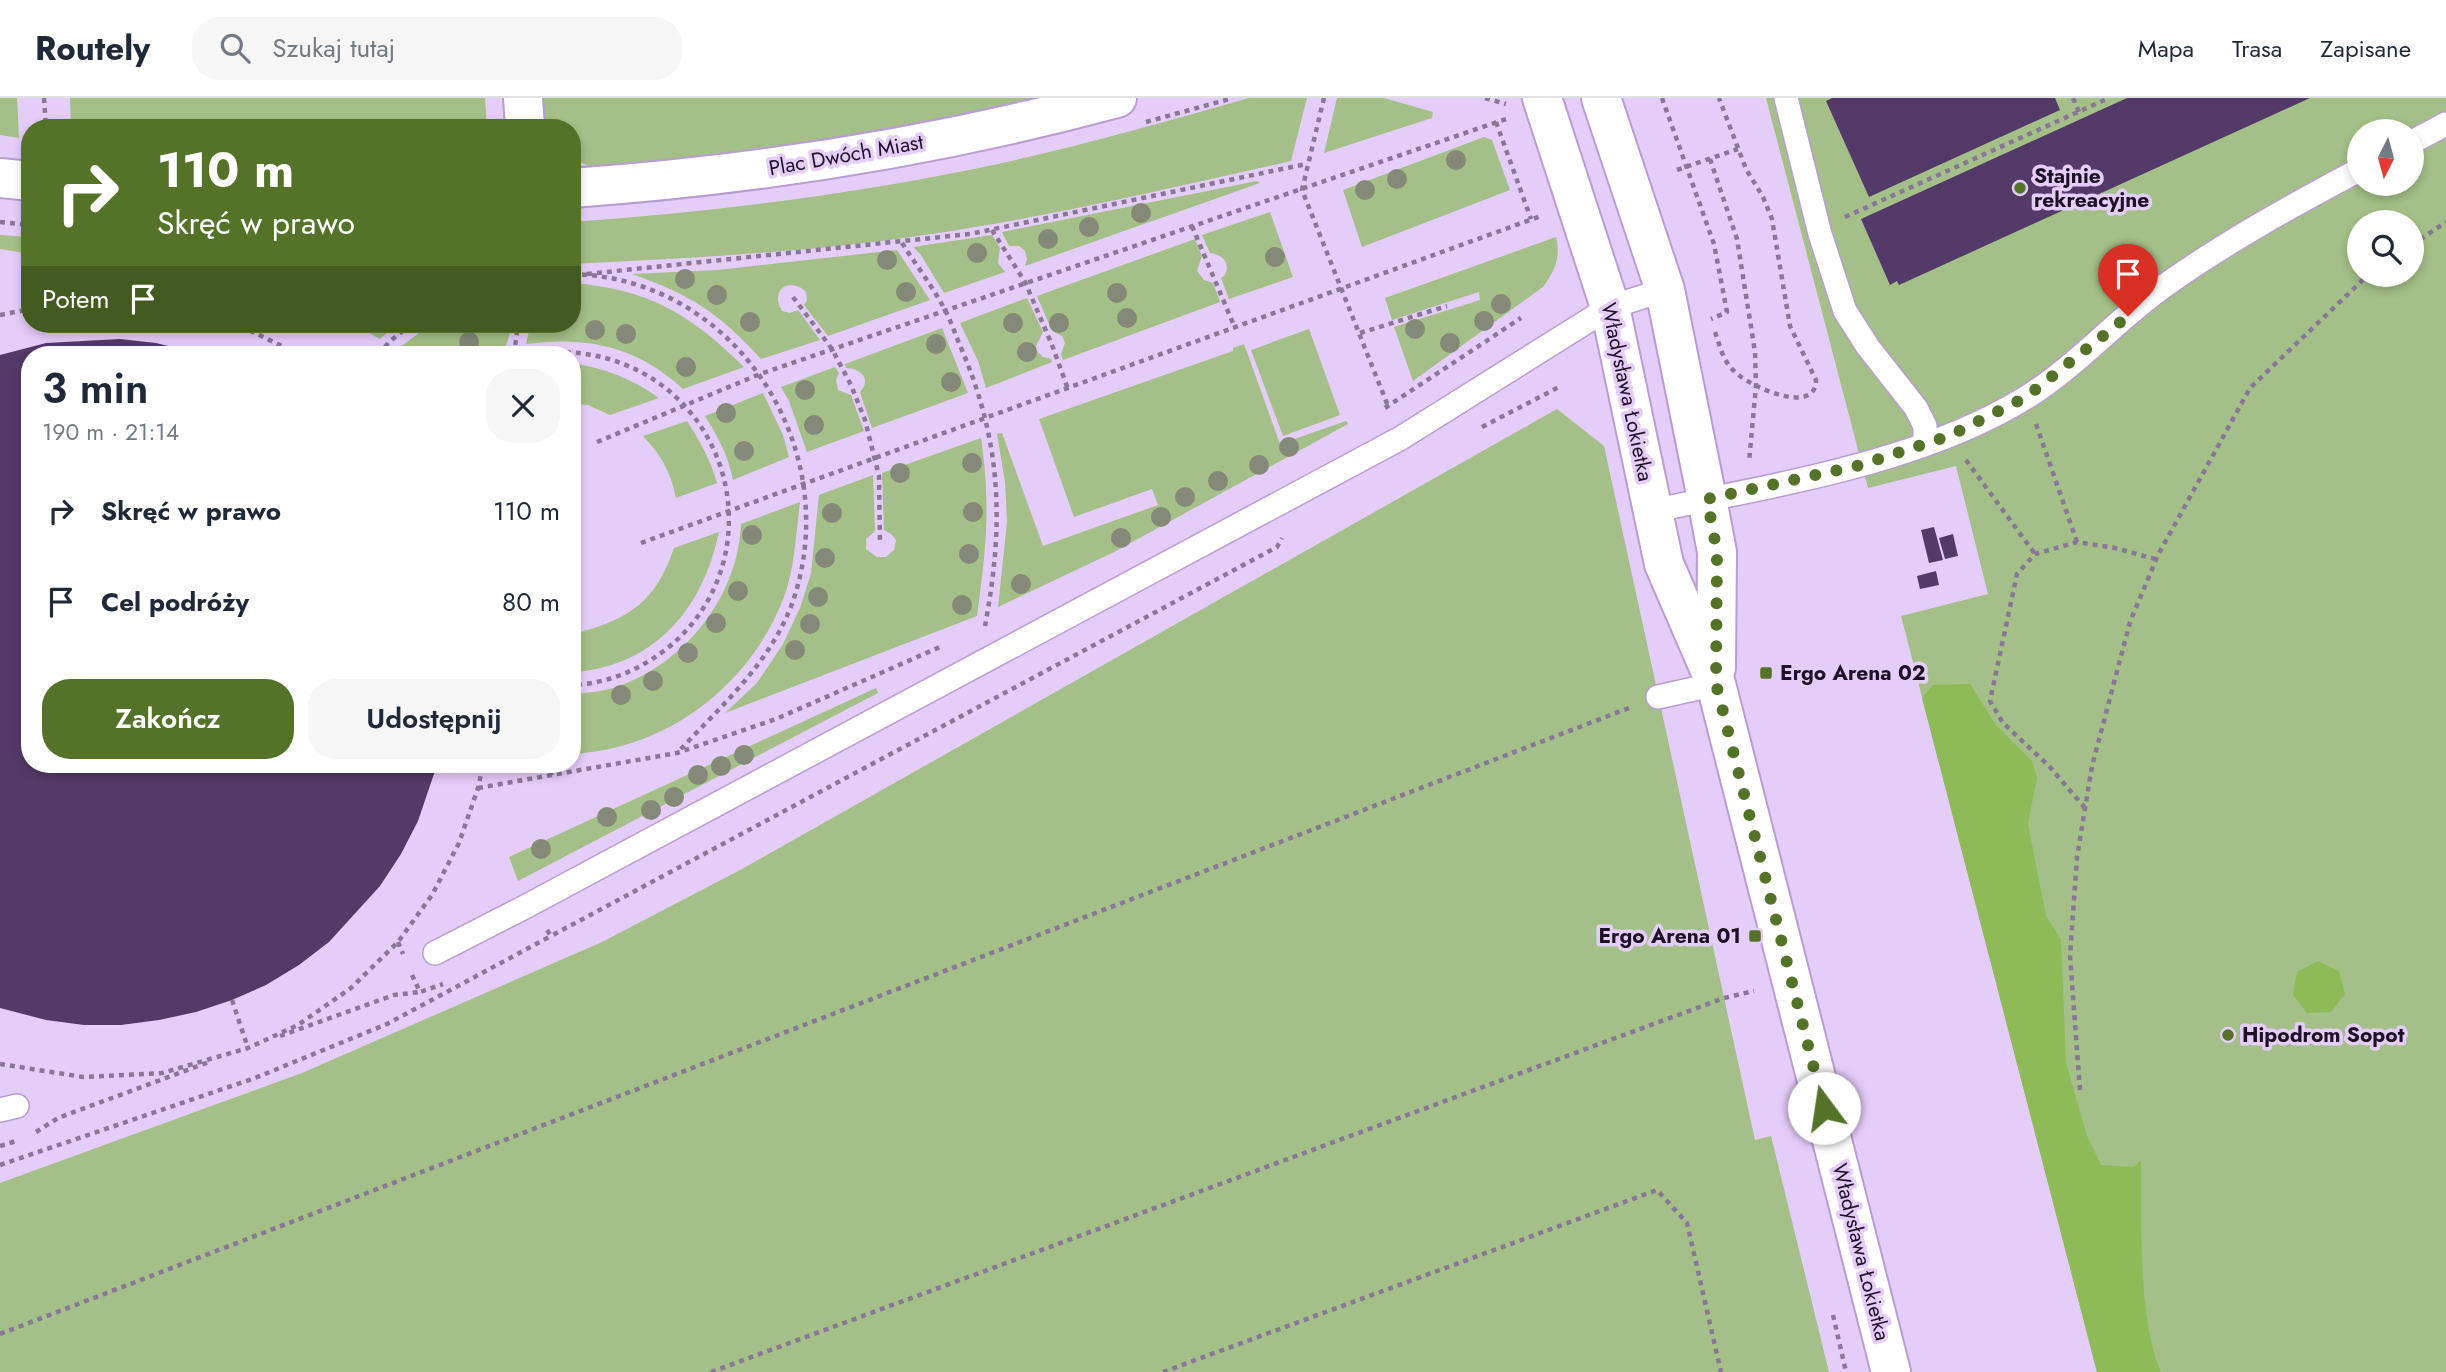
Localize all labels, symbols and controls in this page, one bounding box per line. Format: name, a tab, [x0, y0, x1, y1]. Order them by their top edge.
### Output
search box	[192, 17, 682, 80]
text: Routely	[35, 25, 150, 72]
icon: search	[216, 29, 254, 67]
text: Szukaj tutaj	[272, 29, 395, 67]
text: Mapa	[2138, 31, 2194, 66]
text: Trasa	[2232, 31, 2282, 66]
text: Zapisane	[2320, 31, 2411, 66]
north arrow	[2347, 119, 2424, 196]
map controls	[2347, 119, 2424, 287]
street label: Plac Dwóch Miast	[766, 127, 926, 183]
text: 110 m	[157, 135, 294, 205]
icon: right	[42, 147, 133, 238]
place label: Stajnie rekreacyjne	[2034, 161, 2149, 215]
marker: Stajnie rekreacyjne	[2012, 180, 2028, 196]
text: Skręć w prawo	[157, 200, 355, 246]
button: search	[2347, 210, 2424, 287]
pin	[2098, 244, 2158, 316]
icon: arrive	[2109, 255, 2147, 293]
text: Potem	[42, 280, 110, 318]
icon: arrive	[124, 280, 162, 318]
street label: Władysława Łokietka	[1593, 300, 1661, 484]
text: 3 min	[42, 358, 148, 419]
button: close	[486, 369, 560, 443]
text: 190 m · 21:14	[42, 415, 179, 449]
icon: right	[42, 492, 80, 530]
text: Skręć w prawo	[101, 492, 281, 530]
text: 110 m	[493, 492, 560, 530]
icon: arrive	[42, 583, 80, 621]
text: Cel podróży	[101, 583, 249, 621]
text: 80 m	[502, 583, 560, 621]
place label: Ergo Arena 02	[1780, 658, 1926, 688]
marker: Ergo Arena 02	[1758, 665, 1774, 681]
button: Zakończ	[42, 679, 294, 759]
button: Udostępnij	[308, 679, 560, 759]
place label: Ergo Arena 01	[1598, 921, 1741, 951]
marker: Ergo Arena 01	[1747, 928, 1763, 944]
place label: Hipodrom Sopot	[2242, 1020, 2405, 1050]
marker: Hipodrom Sopot	[2220, 1027, 2236, 1043]
position arrow	[1787, 1071, 1861, 1145]
street label: Władysława Łokietka	[1824, 1160, 1898, 1344]

